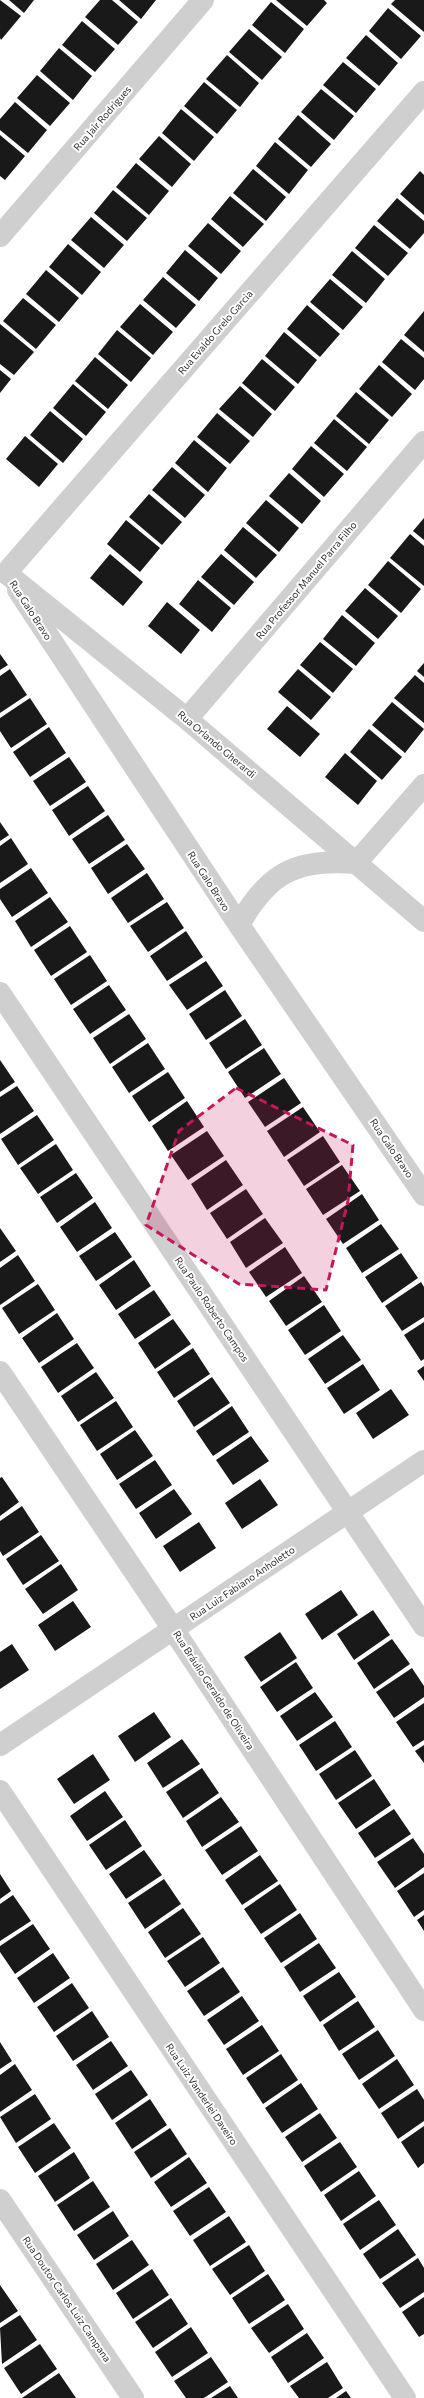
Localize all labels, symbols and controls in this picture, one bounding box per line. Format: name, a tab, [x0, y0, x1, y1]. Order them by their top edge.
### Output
street label: Rua Jair Rodrigues	[71, 83, 134, 153]
street label: Rua Evaldo Grelo Garcia	[175, 287, 255, 377]
street label: Rua Professor Manuel Parra Filho	[253, 519, 359, 641]
street label: Rua Galo Bravo	[7, 578, 55, 642]
street label: Rua Orlando Gherardi	[175, 708, 259, 780]
street label: Rua Galo Bravo	[185, 849, 233, 913]
street label: Rua Galo Bravo	[368, 1116, 416, 1180]
street label: Rua Paulo Roberto Campos	[172, 1254, 252, 1364]
street label: Rua Luiz Fabiano Anholetto	[187, 1543, 297, 1623]
street label: Rua Bráulio Geraldo de Oliveira	[171, 1628, 257, 1752]
street label: Rua Luiz Vanderlei Daveiro	[164, 2041, 240, 2147]
street label: Rua Doutor Carlos Luiz Campana	[20, 2234, 114, 2364]

